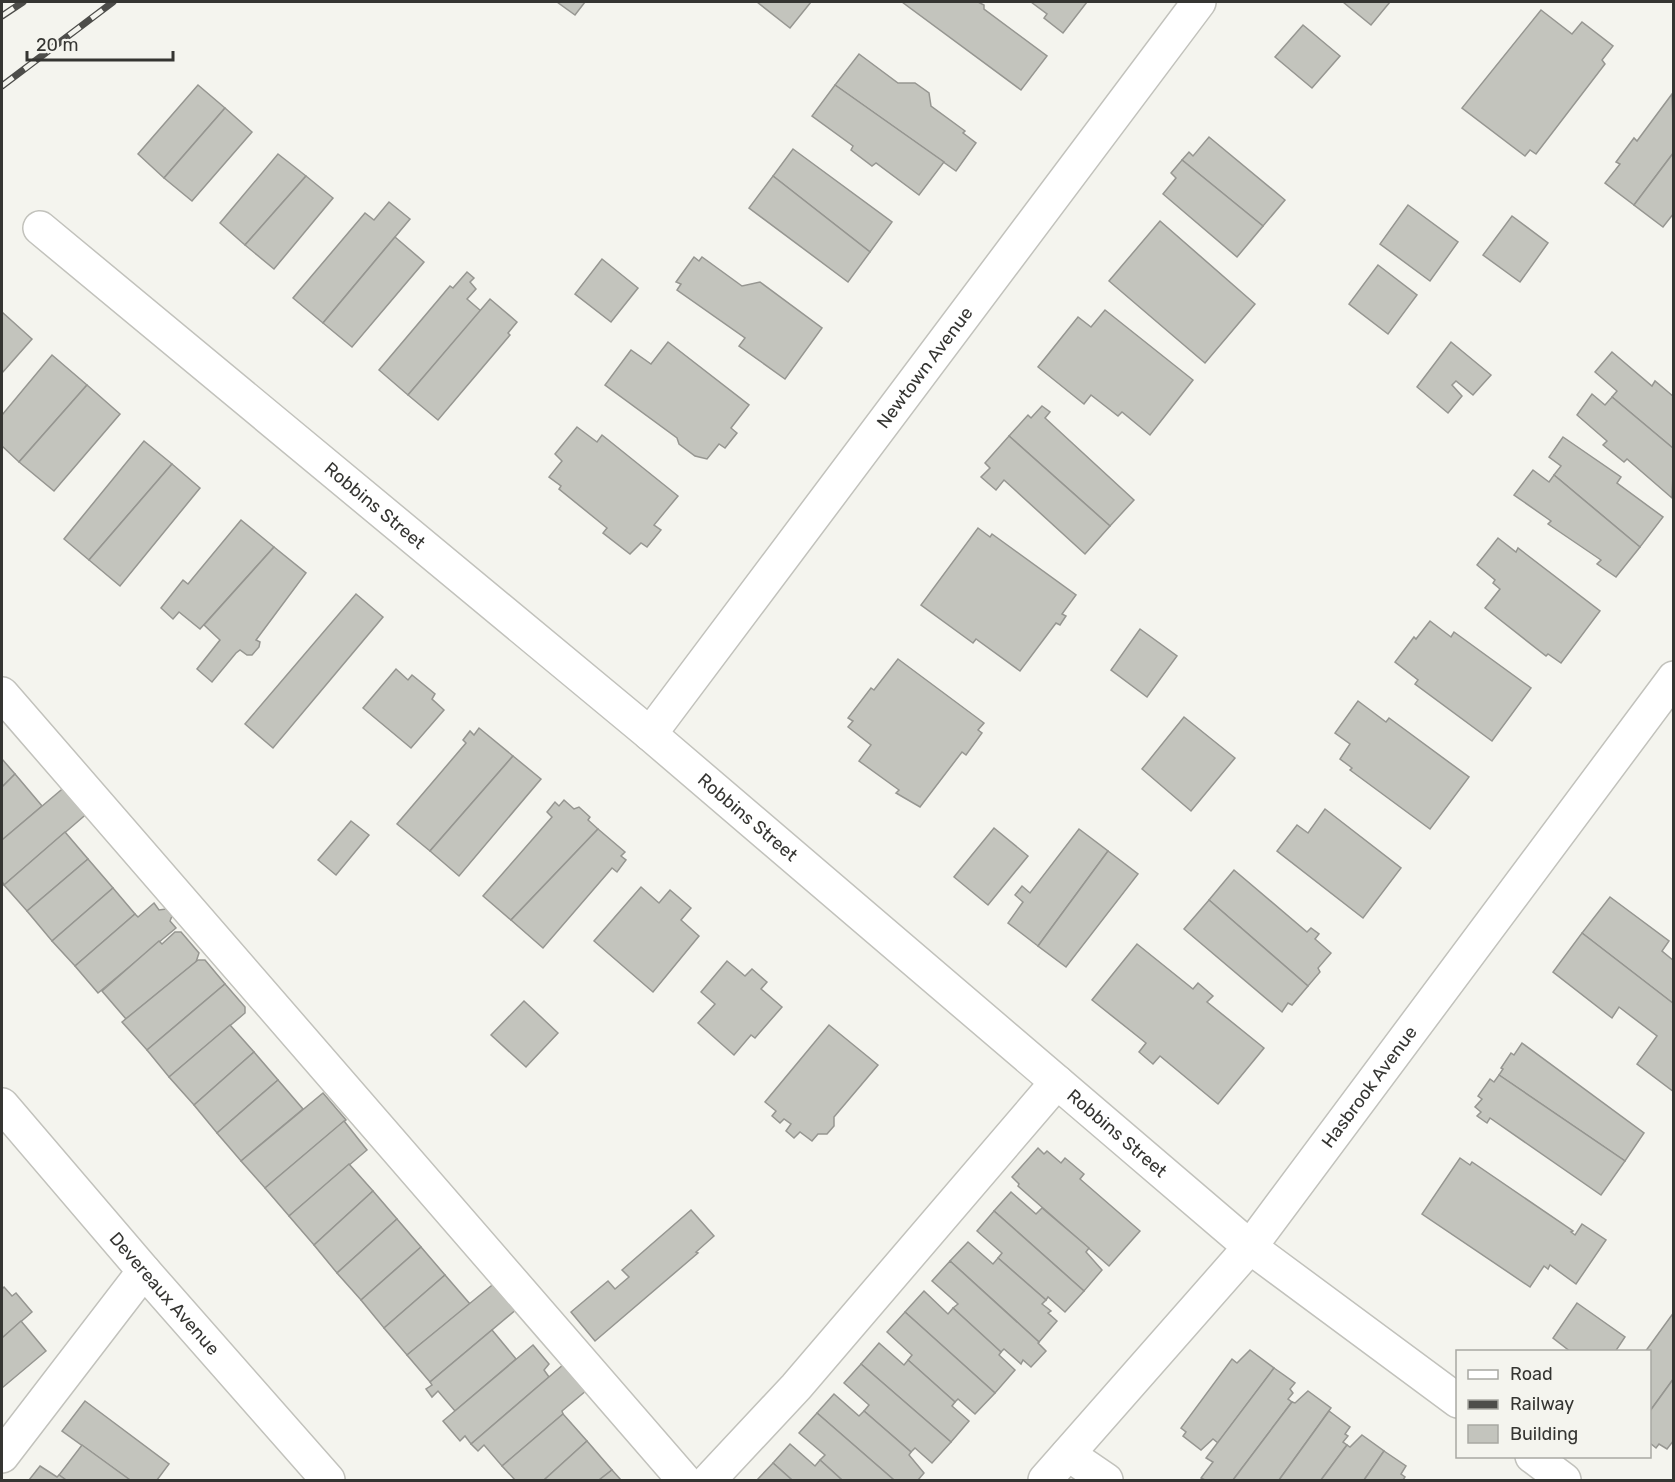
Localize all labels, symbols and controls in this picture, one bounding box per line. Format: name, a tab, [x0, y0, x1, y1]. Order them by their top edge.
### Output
scale bar	[27, 24, 172, 62]
text: 20 m	[36, 34, 78, 56]
street label: Newtown Avenue	[872, 302, 978, 433]
street label: Robbins Street	[320, 458, 430, 554]
street label: Robbins Street	[693, 769, 802, 866]
street label: Hasbrook Avenue	[1317, 1022, 1422, 1152]
street label: Robbins Street	[1063, 1085, 1171, 1182]
street label: Devereaux Avenue	[105, 1228, 224, 1360]
legend	[1456, 1350, 1651, 1458]
text: Road	[1510, 1363, 1553, 1385]
text: Railway	[1510, 1393, 1574, 1415]
text: Building	[1510, 1423, 1578, 1445]

